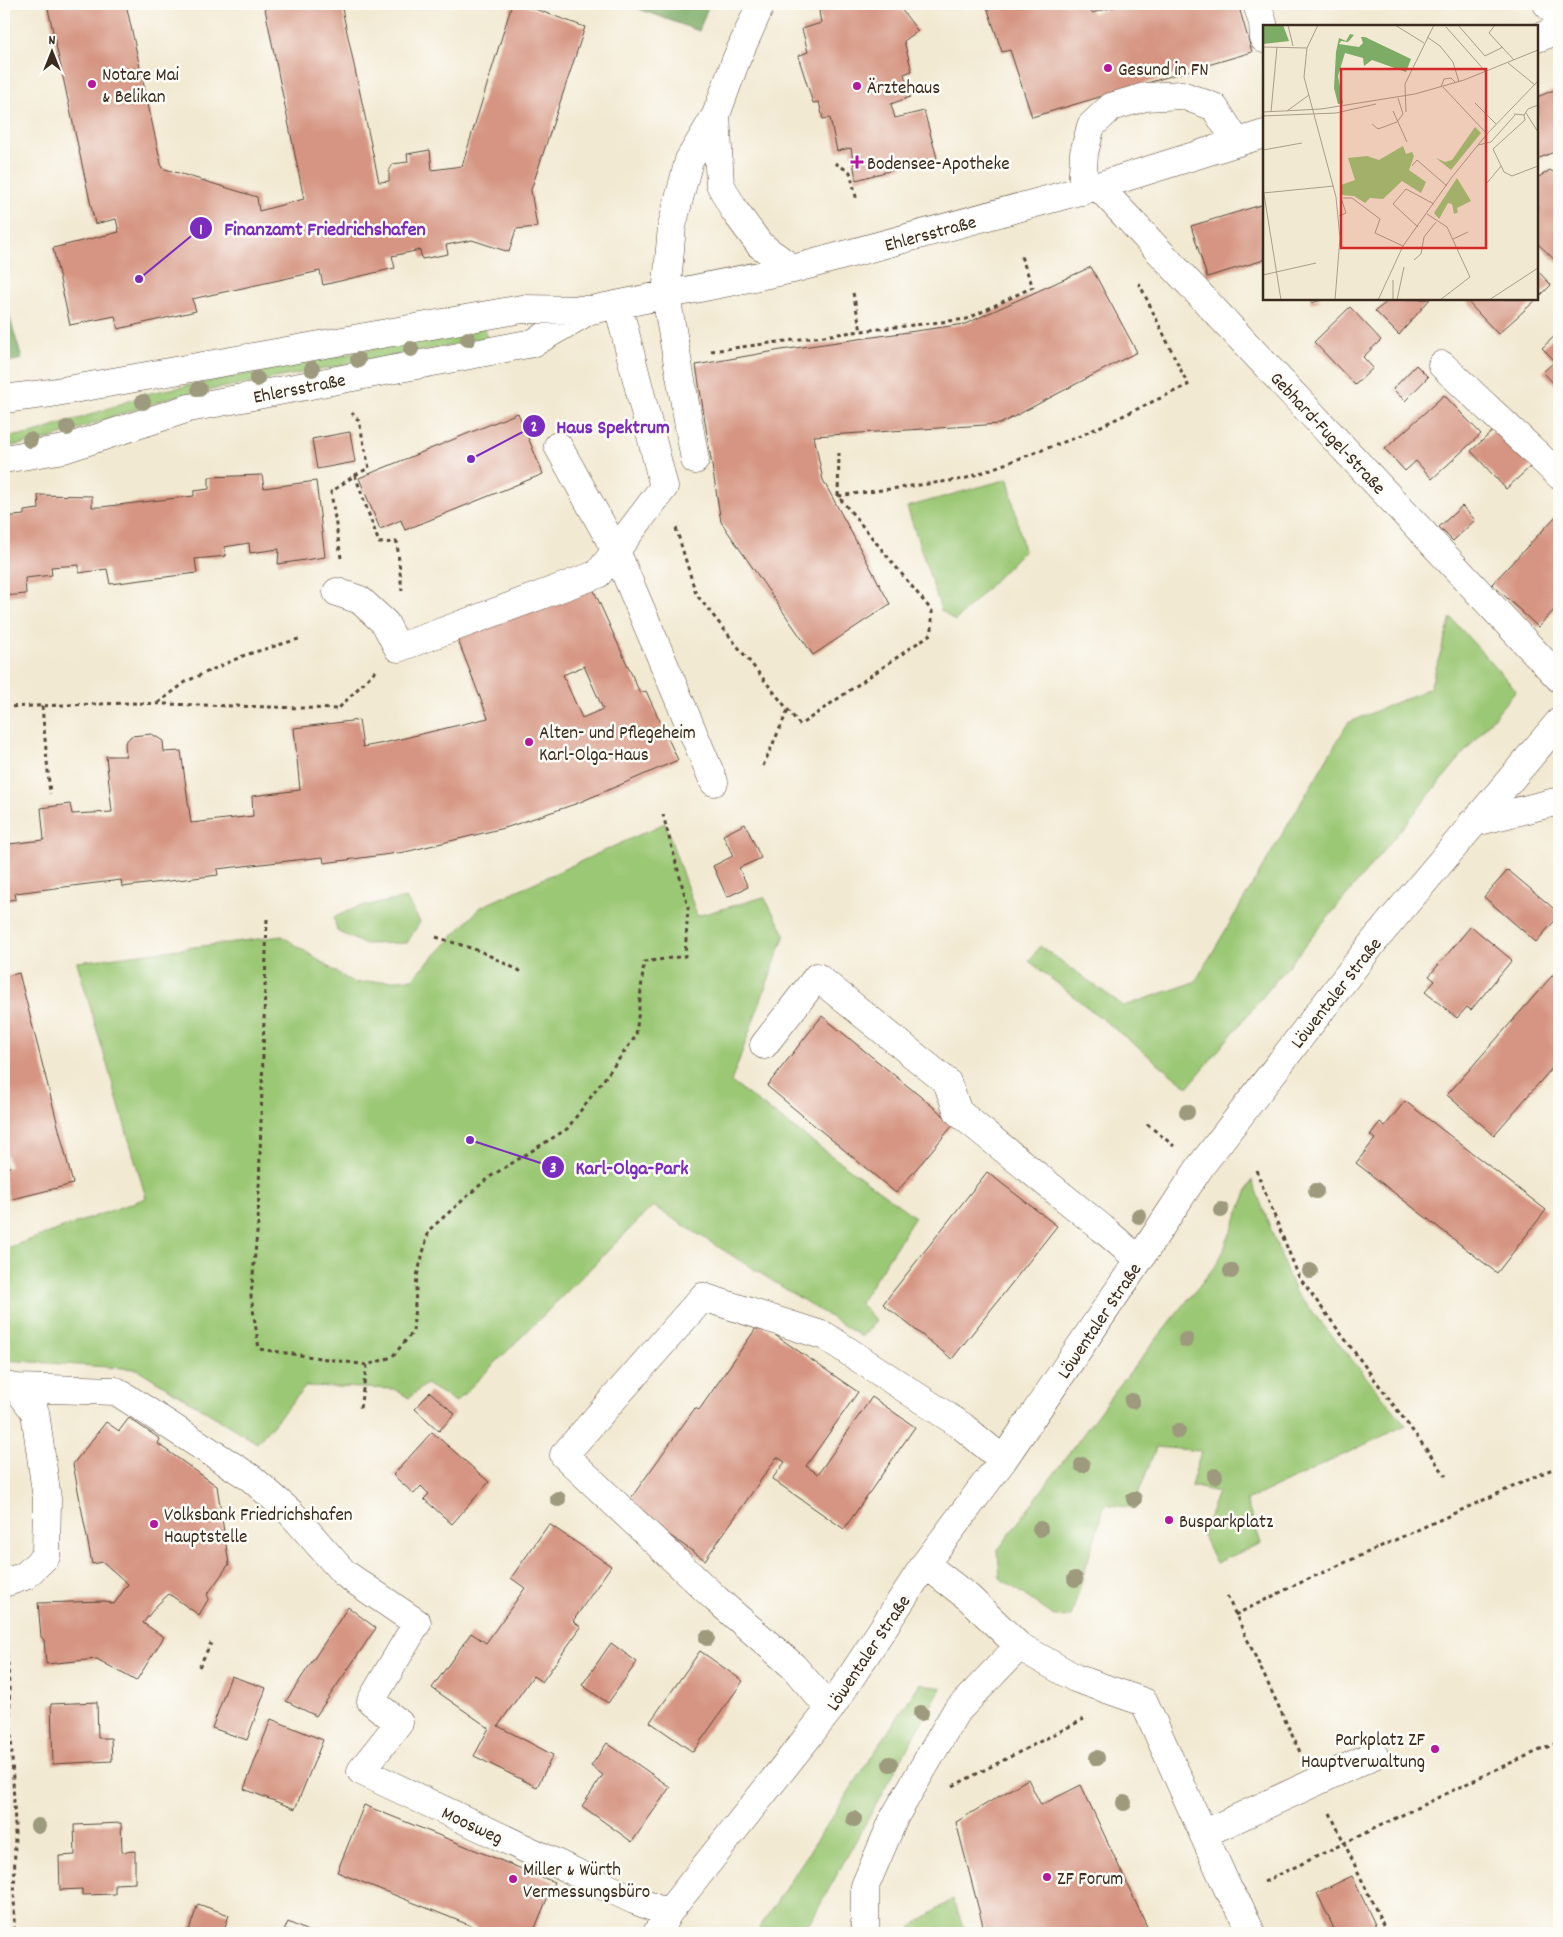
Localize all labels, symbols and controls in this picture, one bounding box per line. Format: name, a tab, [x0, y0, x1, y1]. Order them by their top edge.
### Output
inset map	[1263, 25, 1538, 300]
north arrow	[28, 28, 78, 78]
text: N	[49, 31, 56, 51]
place label: Gesund in FN	[1118, 58, 1209, 85]
marker: Gesund in FN	[1102, 62, 1114, 74]
place label: Notare Mai & Belikan	[102, 63, 180, 112]
place label: Ärztehaus	[867, 76, 940, 103]
marker: Notare Mai & Belikan	[86, 78, 98, 90]
marker: Ärztehaus	[851, 80, 863, 92]
place label: Bodensee-Apotheke	[867, 152, 1010, 179]
marker: Bodensee-Apotheke	[851, 156, 863, 168]
street label: Ehlersstraße	[882, 210, 980, 261]
callout: Finanzamt Friedrichshafen	[189, 211, 435, 246]
text: Finanzamt Friedrichshafen	[224, 217, 426, 245]
text: 1	[199, 220, 203, 242]
street label: Gebhard-Fugel-Straße	[1262, 367, 1391, 502]
street label: Ehlersstraße	[251, 368, 348, 413]
callout: Haus Spektrum	[521, 409, 680, 444]
text: Haus Spektrum	[556, 415, 670, 443]
text: 2	[531, 417, 537, 439]
place label: Alten- und Pflegeheim Karl-Olga-Haus	[539, 721, 696, 770]
marker: Alten- und Pflegeheim Karl-Olga-Haus	[523, 736, 535, 748]
street label: Löwentaler Straße	[1286, 933, 1390, 1055]
callout: Karl-Olga-Park	[540, 1150, 698, 1185]
text: Karl-Olga-Park	[576, 1156, 688, 1184]
text: 3	[550, 1158, 557, 1180]
street label: Löwentaler Straße	[1052, 1259, 1150, 1385]
place label: Volksbank Friedrichshafen Hauptstelle	[164, 1503, 353, 1552]
place label: Busparkplatz	[1179, 1510, 1273, 1537]
marker: Busparkplatz	[1163, 1514, 1175, 1526]
marker: Volksbank Friedrichshafen Hauptstelle	[148, 1518, 160, 1530]
street label: Löwentaler Straße	[821, 1591, 919, 1717]
place label: Parkplatz ZF Hauptverwaltung	[1301, 1728, 1426, 1777]
marker: Parkplatz ZF Hauptverwaltung	[1429, 1743, 1441, 1755]
street label: Moosweg	[436, 1801, 507, 1853]
place label: Miller & Würth Vermessungsbüro	[523, 1858, 650, 1907]
place label: ZF Forum	[1057, 1867, 1123, 1894]
marker: ZF Forum	[1041, 1871, 1053, 1883]
marker: Miller & Würth Vermessungsbüro	[507, 1873, 519, 1885]

